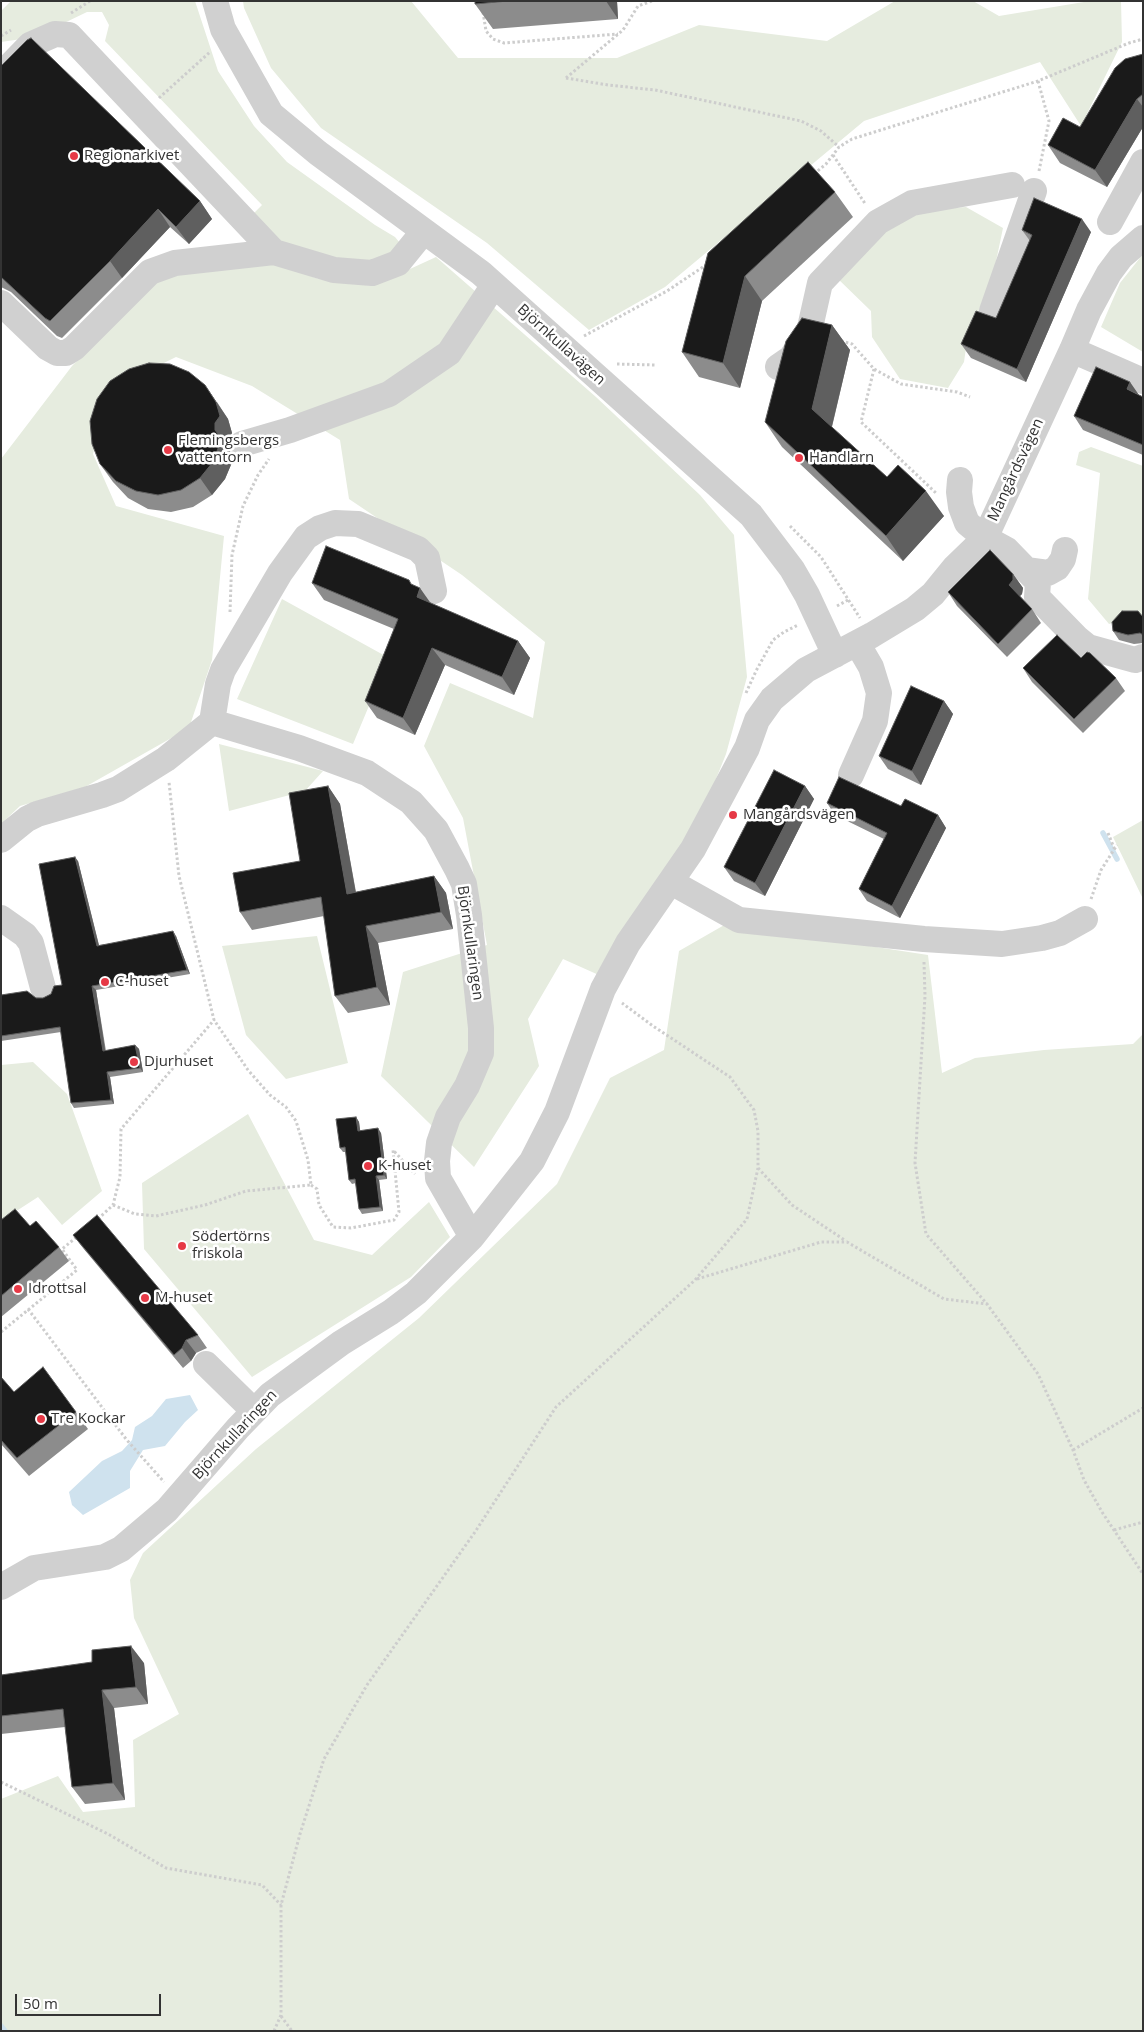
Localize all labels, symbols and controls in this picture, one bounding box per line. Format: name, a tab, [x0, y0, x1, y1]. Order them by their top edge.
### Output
place label: Regionarkivet	[84, 147, 179, 165]
marker: Regionarkivet	[68, 150, 80, 162]
street label: Björnkullavägen	[513, 301, 609, 389]
street label: Mangårdsvägen	[984, 416, 1048, 524]
place label: Flemingsbergs vattentorn	[178, 432, 279, 467]
marker: Flemingsbergs vattentorn	[162, 444, 174, 456]
place label: Handlarn	[809, 449, 874, 467]
marker: Handlarn	[793, 452, 805, 464]
place label: Mangårdsvägen	[743, 806, 855, 824]
marker: Mangårdsvägen	[727, 809, 739, 821]
street label: Björnkullaringen	[453, 884, 487, 1002]
place label: C-huset	[115, 973, 169, 991]
marker: C-huset	[99, 976, 111, 988]
place label: Djurhuset	[144, 1053, 213, 1071]
marker: Djurhuset	[128, 1056, 140, 1068]
place label: K-huset	[378, 1157, 431, 1175]
marker: K-huset	[362, 1160, 374, 1172]
place label: Södertörns friskola	[192, 1228, 270, 1263]
marker: Södertörns friskola	[176, 1240, 188, 1252]
place label: Idrottsal	[28, 1280, 86, 1298]
marker: Idrottsal	[12, 1283, 24, 1295]
place label: M-huset	[155, 1289, 213, 1307]
marker: M-huset	[139, 1292, 151, 1304]
street label: Björnkullaringen	[189, 1387, 281, 1483]
place label: Tre Kockar	[51, 1410, 125, 1428]
marker: Tre Kockar	[35, 1413, 47, 1425]
scale bar	[18, 1984, 164, 2016]
text: 50 m	[23, 1993, 58, 2013]

